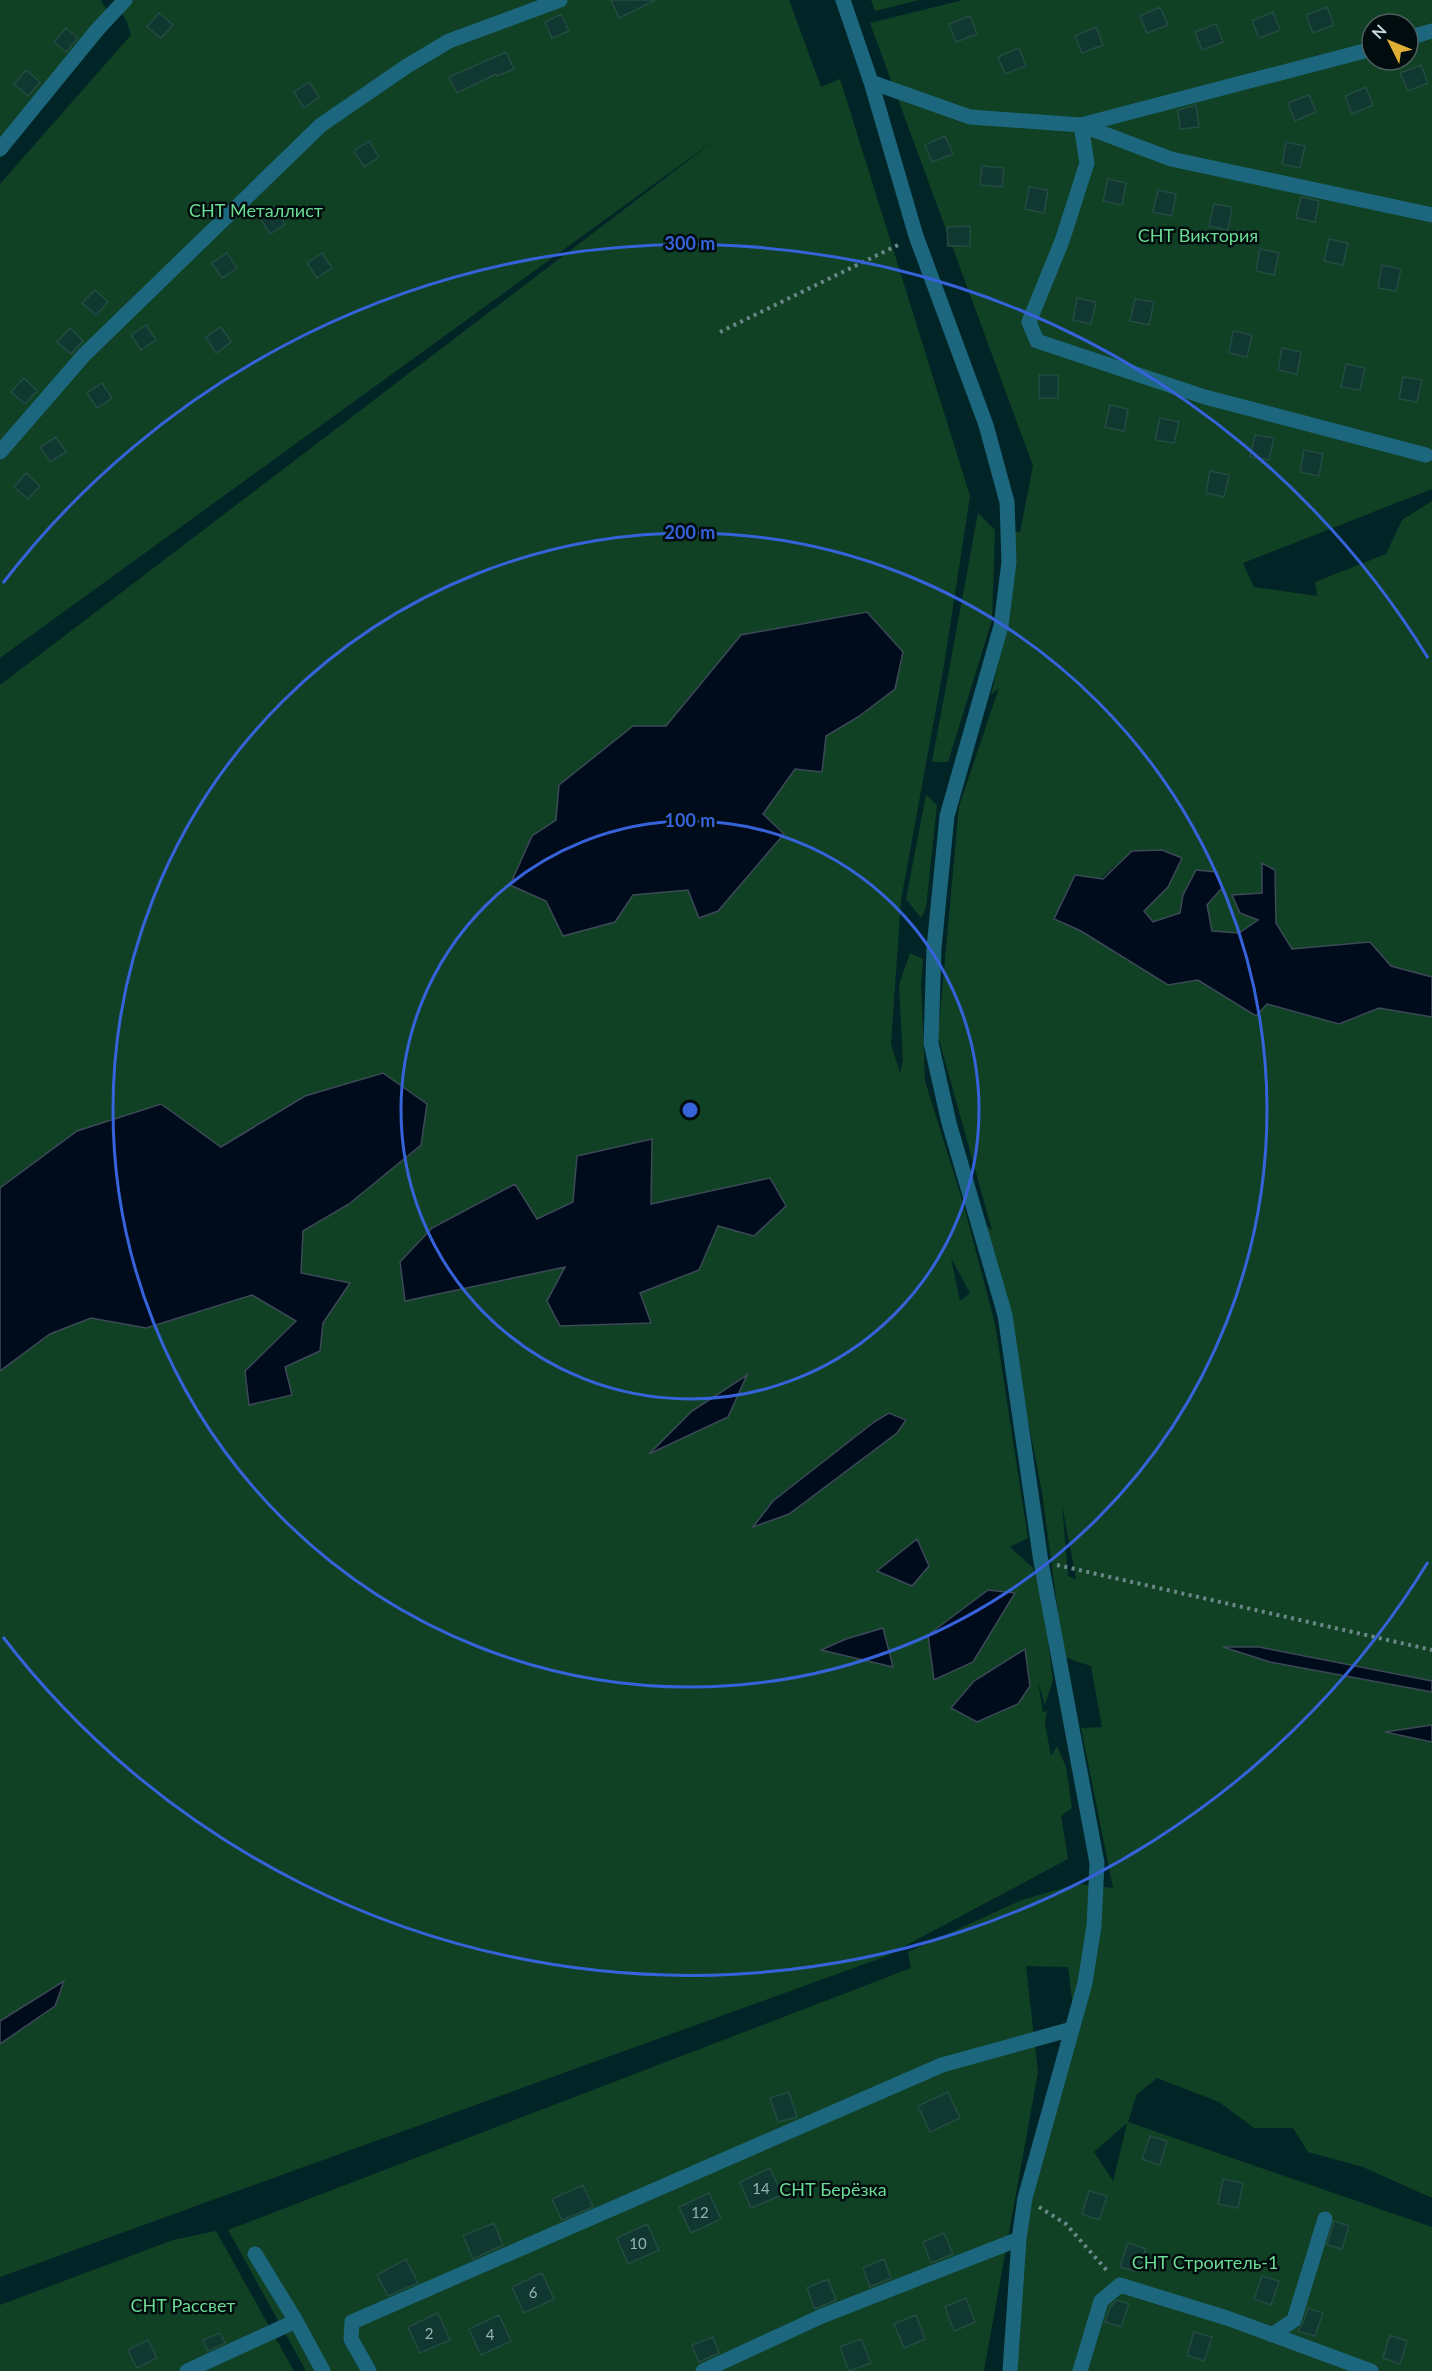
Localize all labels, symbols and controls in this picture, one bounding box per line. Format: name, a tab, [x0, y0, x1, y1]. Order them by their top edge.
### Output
north arrow	[1360, 12, 1420, 72]
text: N	[1368, 20, 1390, 42]
park label: СНТ Металлист	[189, 199, 323, 221]
park label: СНТ Виктория	[1138, 224, 1258, 246]
text: 300 m	[665, 232, 715, 254]
text: 200 m	[665, 521, 715, 543]
text: 100 m	[665, 809, 715, 831]
centre of rings	[680, 1100, 700, 1120]
park label: СНТ Берёзка	[779, 2178, 887, 2200]
house number: 14	[752, 2179, 770, 2197]
house number: 12	[691, 2203, 709, 2221]
house number: 10	[629, 2234, 647, 2252]
park label: СНТ Строитель-1	[1132, 2251, 1278, 2273]
house number: 6	[529, 2283, 538, 2301]
park label: СНТ Рассвет	[131, 2294, 235, 2316]
house number: 2	[425, 2324, 433, 2342]
house number: 4	[486, 2325, 495, 2343]

